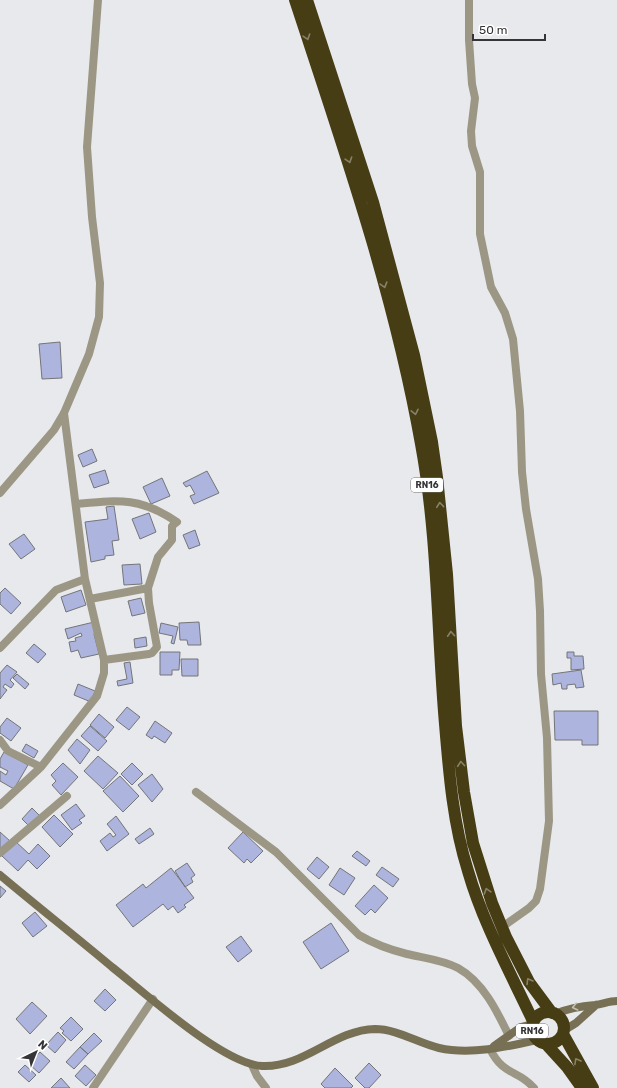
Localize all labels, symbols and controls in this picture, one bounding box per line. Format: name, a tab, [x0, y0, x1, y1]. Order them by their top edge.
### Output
scale bar	[473, 16, 545, 42]
text: 50 m	[479, 23, 507, 37]
one-way arrow	[302, 33, 311, 40]
one-way arrow	[344, 156, 352, 163]
one-way arrow	[379, 281, 388, 288]
one-way arrow	[410, 408, 418, 415]
road number: RN16	[411, 478, 443, 492]
one-way arrow	[436, 502, 445, 508]
one-way arrow	[446, 631, 455, 637]
one-way arrow	[457, 761, 466, 767]
one-way arrow	[484, 887, 492, 894]
one-way arrow	[526, 978, 534, 985]
one-way arrow	[572, 1002, 579, 1011]
road number: RN16	[516, 1024, 548, 1038]
north arrow	[16, 1032, 56, 1072]
text: N	[35, 1038, 50, 1053]
one-way arrow	[575, 1058, 582, 1065]

